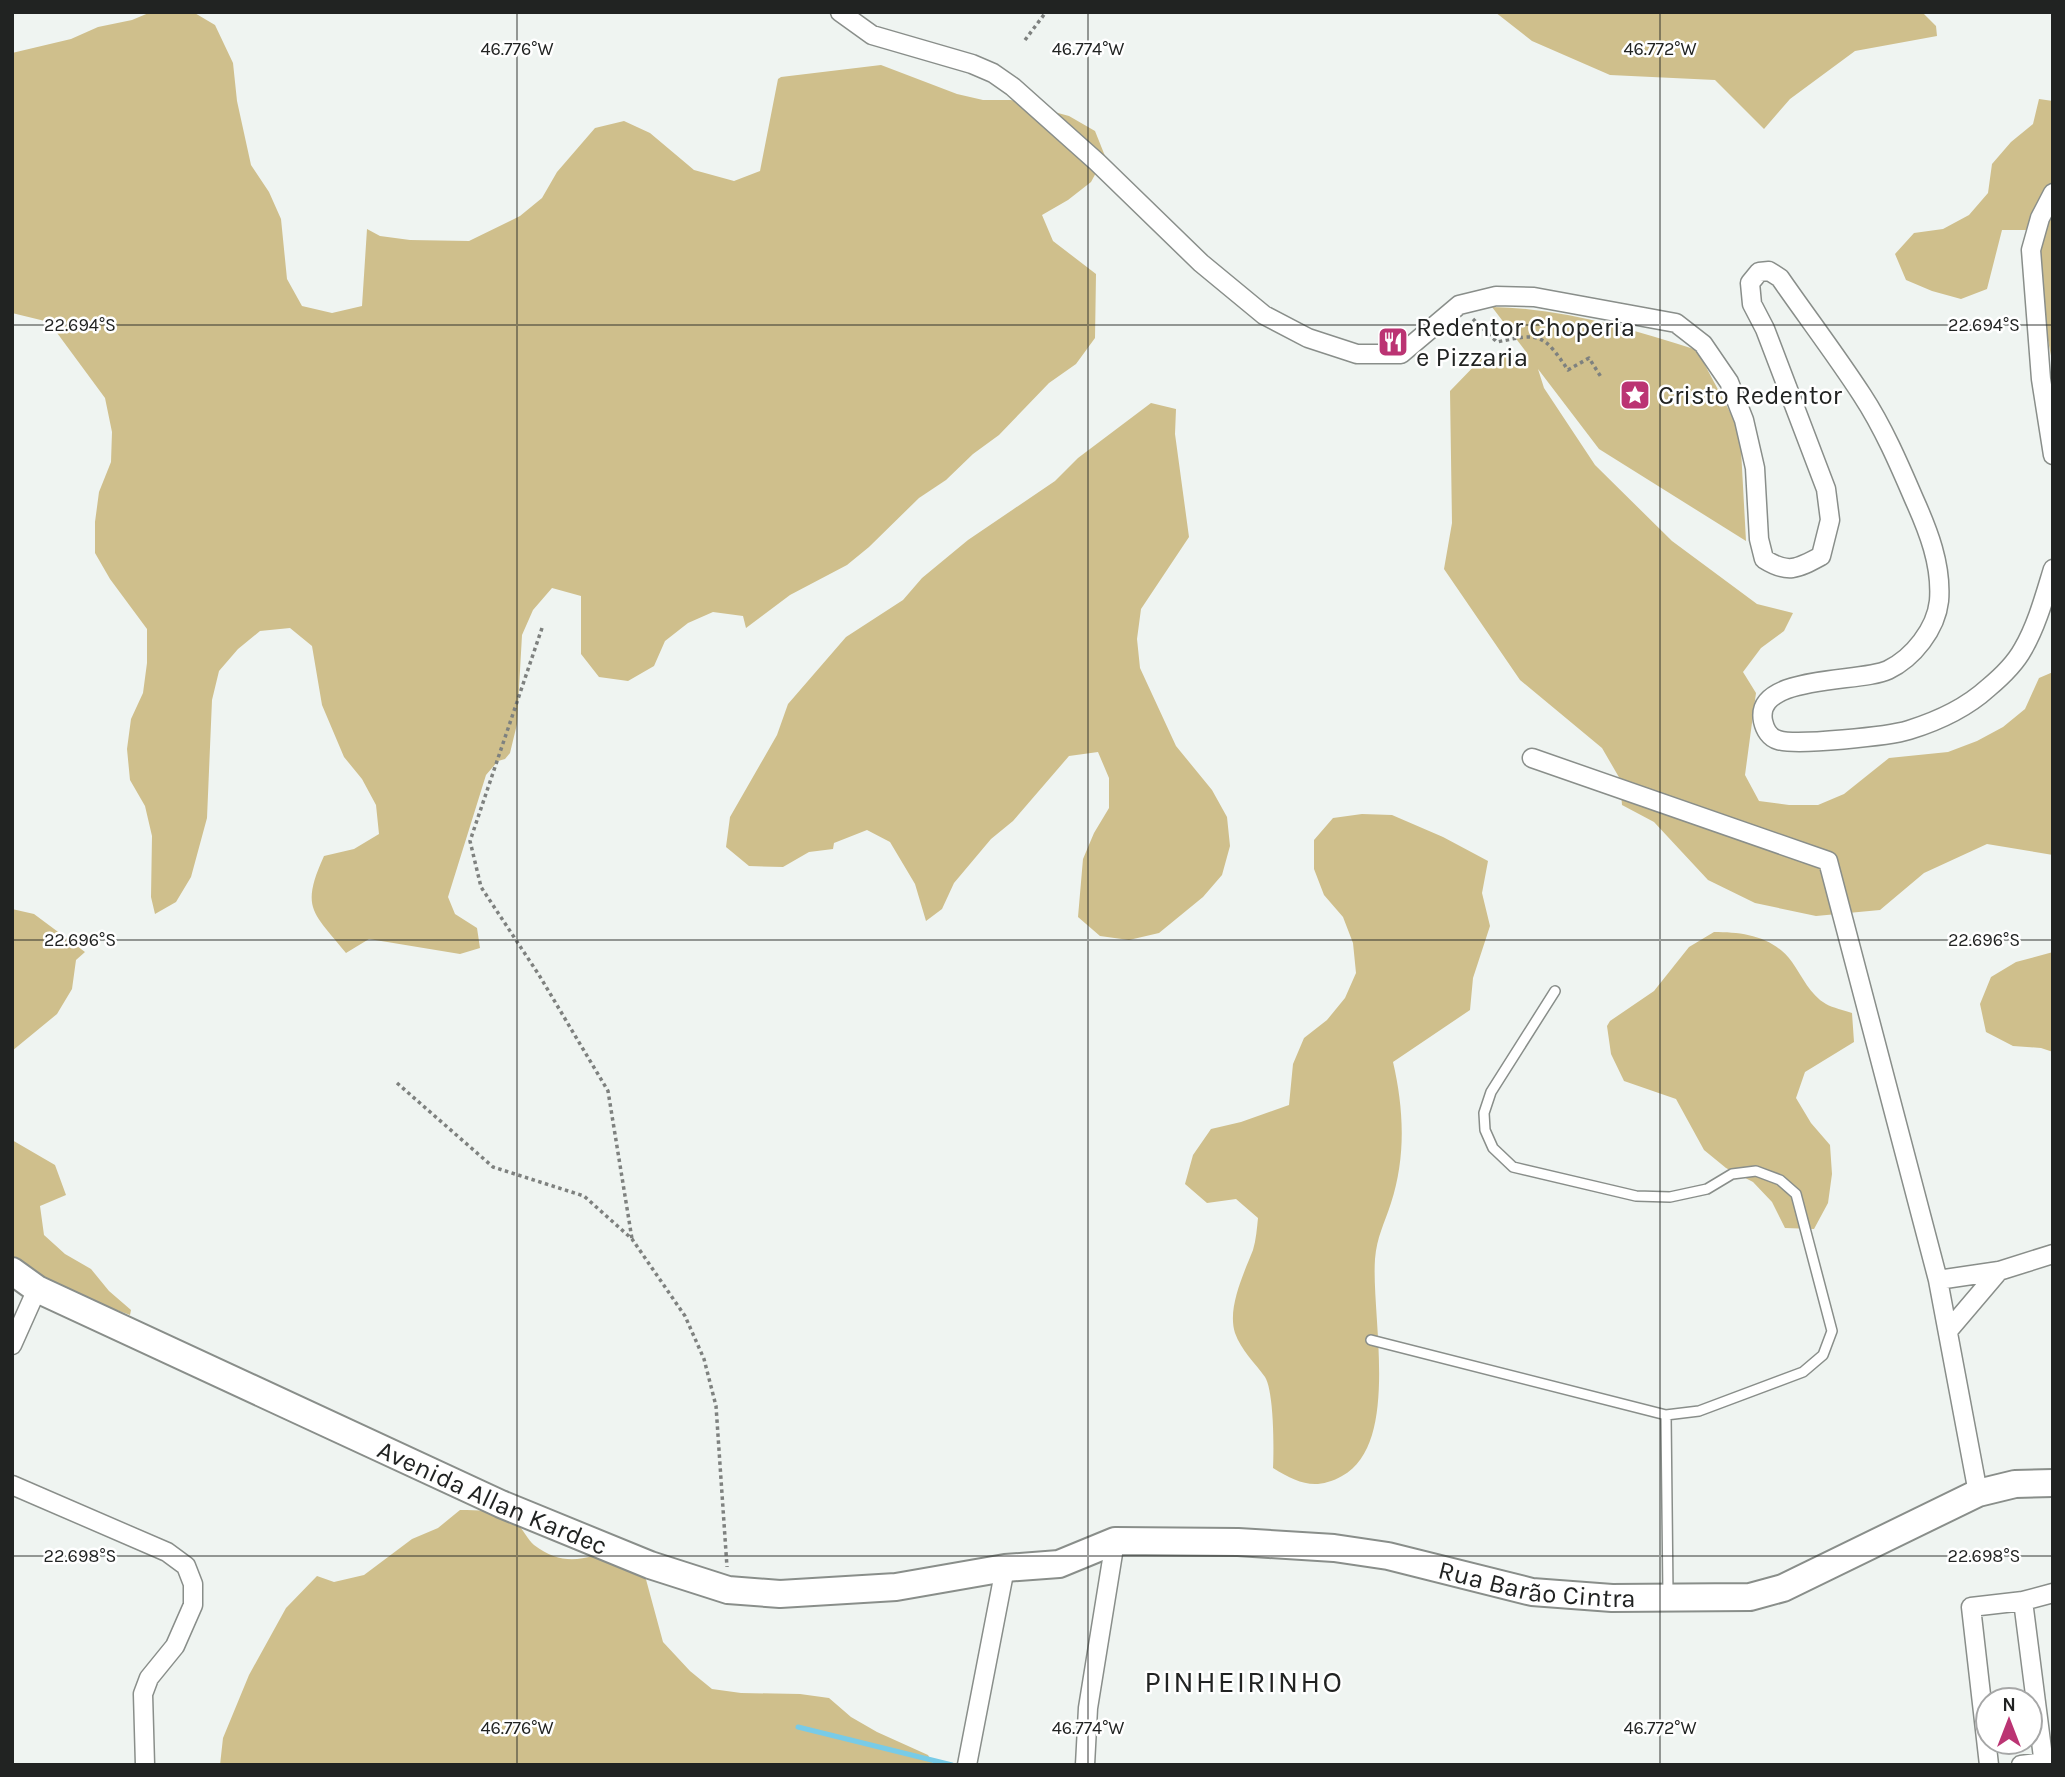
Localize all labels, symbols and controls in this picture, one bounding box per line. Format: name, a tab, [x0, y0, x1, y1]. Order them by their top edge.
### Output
text: 46.776°W	[481, 38, 554, 60]
text: 46.774°W	[1052, 38, 1124, 60]
text: 46.772°W	[1623, 38, 1697, 60]
place label: Redentor Choperia e Pizzaria	[1416, 312, 1635, 373]
text: 22.694°S	[44, 314, 116, 336]
text: 22.694°S	[1948, 314, 2020, 336]
restaurant icon: Redentor Choperia e Pizzaria	[1376, 325, 1410, 359]
place icon: Cristo Redentor	[1618, 378, 1652, 412]
place label: Cristo Redentor	[1658, 380, 1843, 411]
text: 22.696°S	[44, 929, 116, 951]
text: 22.696°S	[1948, 929, 2020, 951]
street label: Avenida Allan Kardec	[373, 1434, 612, 1561]
text: 22.698°S	[44, 1545, 116, 1567]
text: 22.698°S	[1948, 1545, 2020, 1567]
street label: Rua Barão Cintra	[1435, 1554, 1636, 1614]
district label: PINHEIRINHO	[1144, 1664, 1344, 1700]
north arrow	[1974, 1686, 2044, 1756]
text: N	[2002, 1694, 2016, 1716]
text: 46.776°W	[481, 1717, 554, 1739]
text: 46.774°W	[1052, 1717, 1124, 1739]
text: 46.772°W	[1623, 1717, 1697, 1739]

